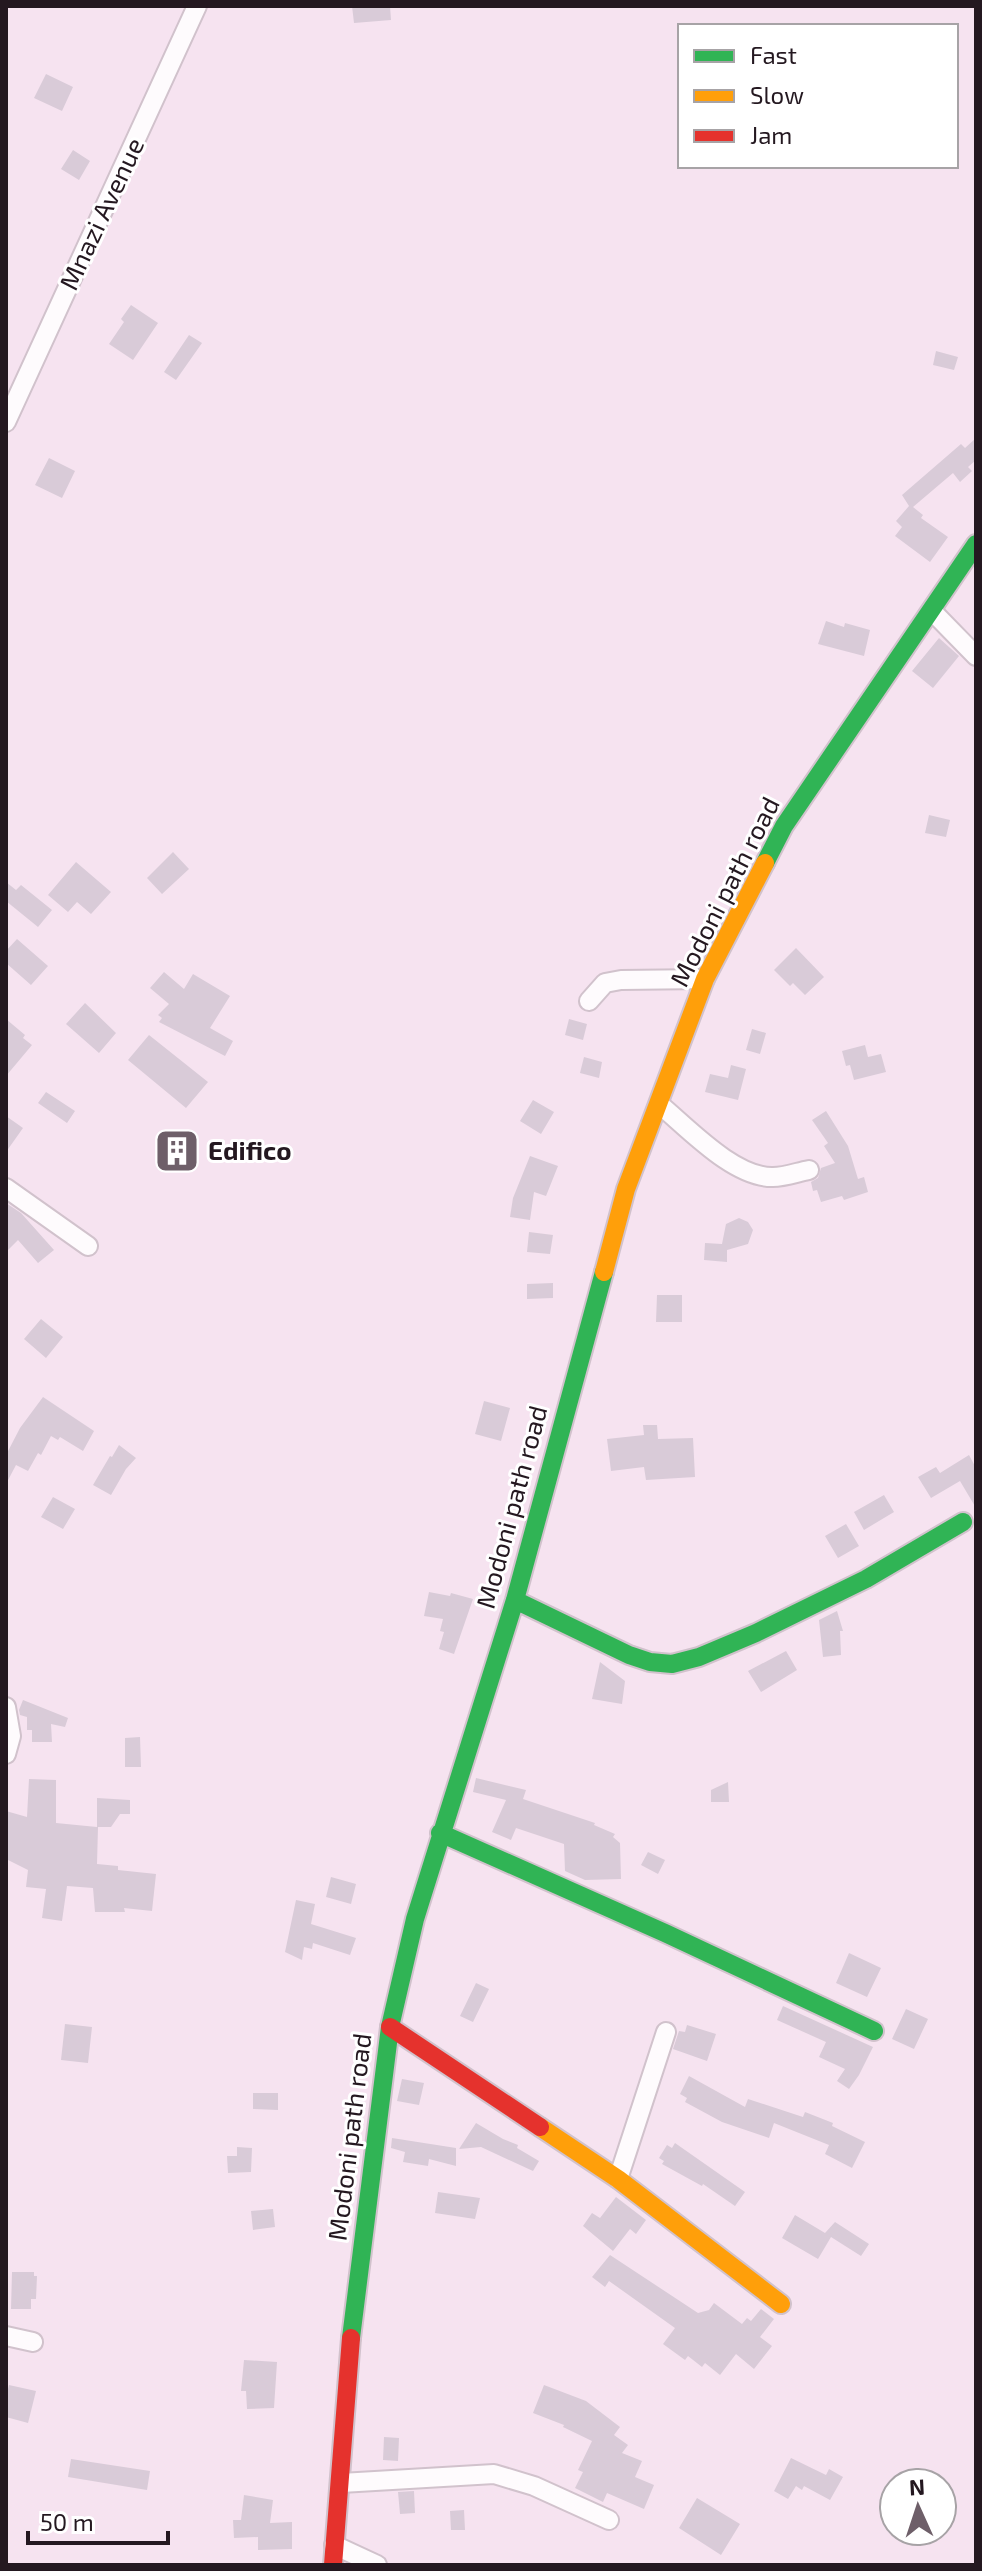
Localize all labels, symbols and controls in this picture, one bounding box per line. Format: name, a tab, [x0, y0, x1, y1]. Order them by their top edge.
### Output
legend	[678, 24, 958, 168]
text: Fast	[750, 40, 797, 69]
text: Slow	[750, 80, 804, 109]
text: Jam	[750, 120, 792, 149]
street label: Mnazi Avenue	[52, 132, 149, 294]
street label: Modoni path road	[662, 791, 785, 991]
building icon: Edifico	[153, 1127, 201, 1175]
place label: Edifico	[208, 1134, 291, 1165]
street label: Modoni path road	[469, 1402, 553, 1611]
street label: Modoni path road	[320, 2031, 377, 2242]
north arrow	[878, 2467, 958, 2547]
text: N	[908, 2473, 926, 2499]
scale bar	[28, 2495, 168, 2545]
text: 50 m	[40, 2507, 94, 2536]

